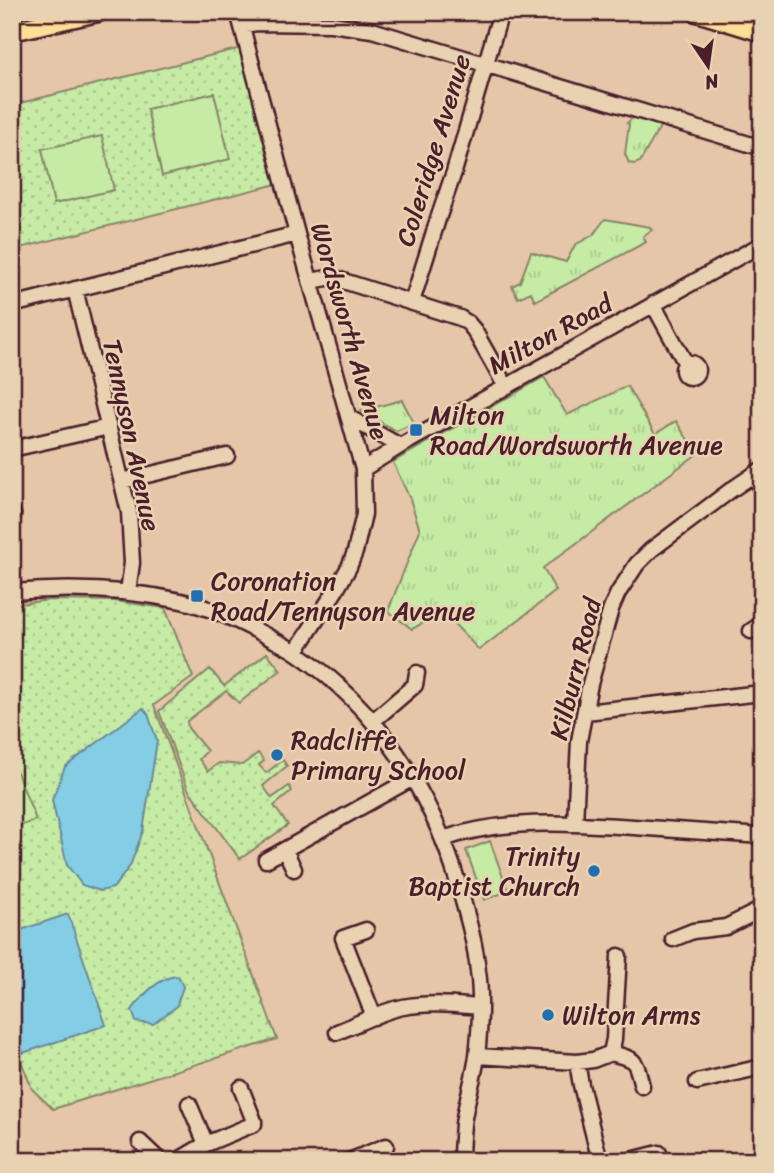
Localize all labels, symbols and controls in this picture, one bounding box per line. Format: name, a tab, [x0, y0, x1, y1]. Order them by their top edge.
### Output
north arrow	[672, 32, 742, 102]
street label: Coleridge Avenue	[382, 48, 484, 252]
text: N	[701, 64, 723, 100]
street label: Wordsworth Avenue	[297, 217, 403, 445]
street label: Milton Road	[479, 280, 623, 387]
street label: Tennyson Avenue	[89, 334, 175, 536]
place label: Milton Road/Wordsworth Avenue	[430, 392, 723, 468]
marker: Milton Road/Wordsworth Avenue	[408, 422, 424, 438]
place label: Coronation Road/Tennyson Avenue	[211, 558, 475, 634]
marker: Coronation Road/Tennyson Avenue	[189, 588, 205, 604]
street label: Kilburn Road	[535, 591, 615, 745]
place label: Radcliffe Primary School	[291, 717, 466, 793]
marker: Radcliffe Primary School	[269, 747, 285, 763]
place label: Trinity Baptist Church	[408, 833, 580, 909]
marker: Trinity Baptist Church	[586, 863, 602, 879]
place label: Wilton Arms	[562, 992, 701, 1038]
marker: Wilton Arms	[540, 1007, 556, 1023]

